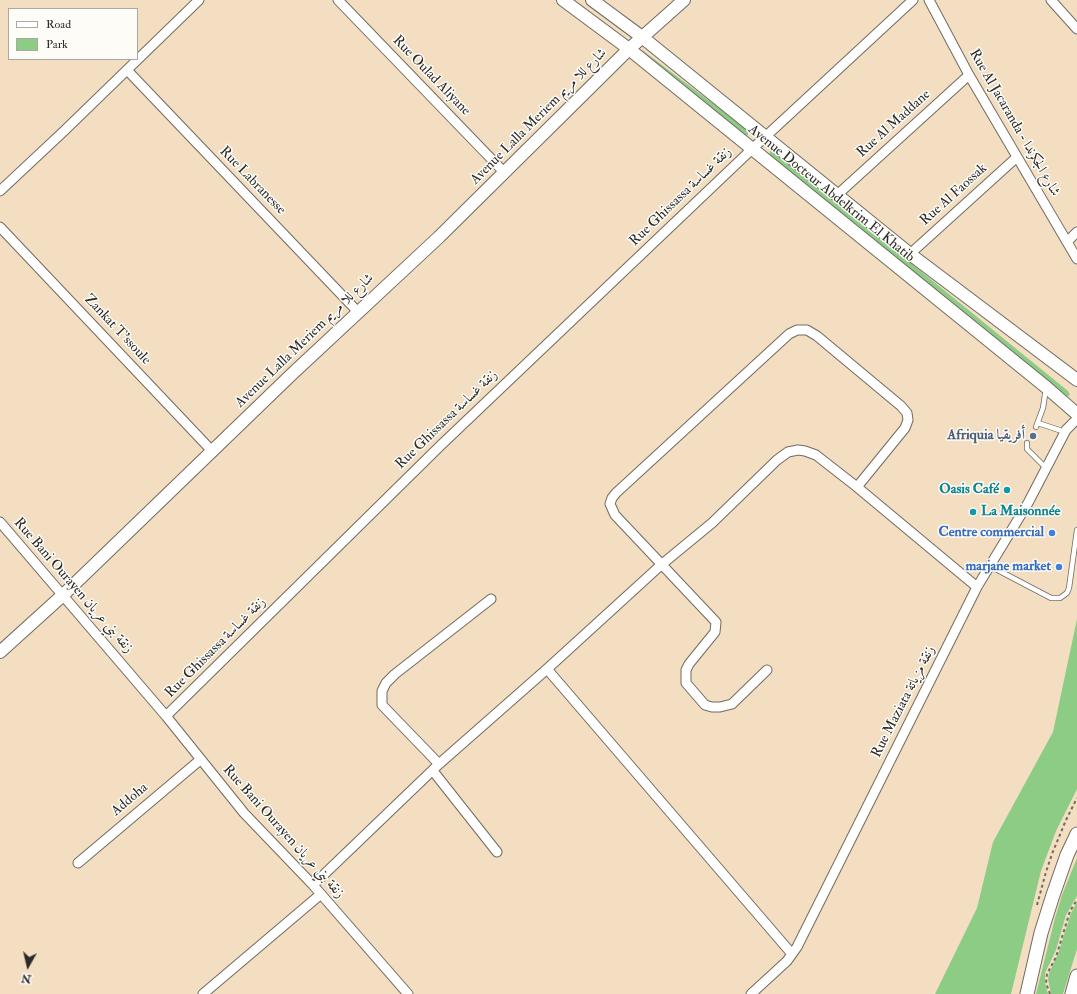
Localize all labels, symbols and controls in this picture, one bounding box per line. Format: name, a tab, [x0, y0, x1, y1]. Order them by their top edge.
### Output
legend	[8, 8, 138, 60]
text: Road	[46, 17, 71, 32]
street label: Rue Oulad Aliyane	[389, 32, 473, 120]
text: Park	[46, 37, 68, 52]
street label: Avenue Lalla Meriem شارع للا مريم	[467, 45, 611, 189]
street label: Rue Al Jacaranda - شارع الجكرندا	[965, 46, 1063, 200]
street label: Rue Al Maddane	[854, 87, 934, 161]
street label: Avenue Docteur Abdelkrim El Khatib	[744, 122, 918, 266]
street label: Rue Labranesse	[215, 143, 289, 219]
street label: Rue Ghissassa زنقة غساسة	[627, 144, 735, 250]
street label: Rue Al Faossak	[917, 161, 991, 229]
street label: Avenue Lalla Meriem شارع للا مريم	[232, 270, 378, 412]
street label: Zankat T'ssoule	[80, 291, 154, 369]
street label: Rue Ghissassa زنقة غساسة	[393, 367, 501, 473]
place label: Afriquia أفريقيا	[947, 428, 1025, 444]
marker: Afriquia أفريقيا	[1028, 431, 1038, 441]
place label: Oasis Café	[939, 482, 999, 498]
marker: Oasis Café	[1002, 485, 1012, 495]
place label: La Maisonnée	[981, 504, 1060, 520]
marker: La Maisonnée	[968, 507, 978, 517]
street label: Rue Bani Ourayen زنقة بني عريان	[10, 515, 136, 657]
place label: Centre commercial	[939, 525, 1044, 541]
marker: Centre commercial	[1047, 528, 1057, 538]
place label: marjane market	[965, 559, 1051, 575]
marker: marjane market	[1054, 562, 1064, 572]
street label: Rue Ghissassa زنقة غساسة	[162, 594, 270, 702]
street label: Rue Maziata زنقة مزياتة	[869, 643, 939, 761]
street label: Rue Bani Ourayen زنقة بني عريان	[219, 762, 347, 902]
street label: Addoha	[108, 780, 152, 820]
north arrow	[8, 946, 48, 986]
text: N	[20, 971, 32, 986]

